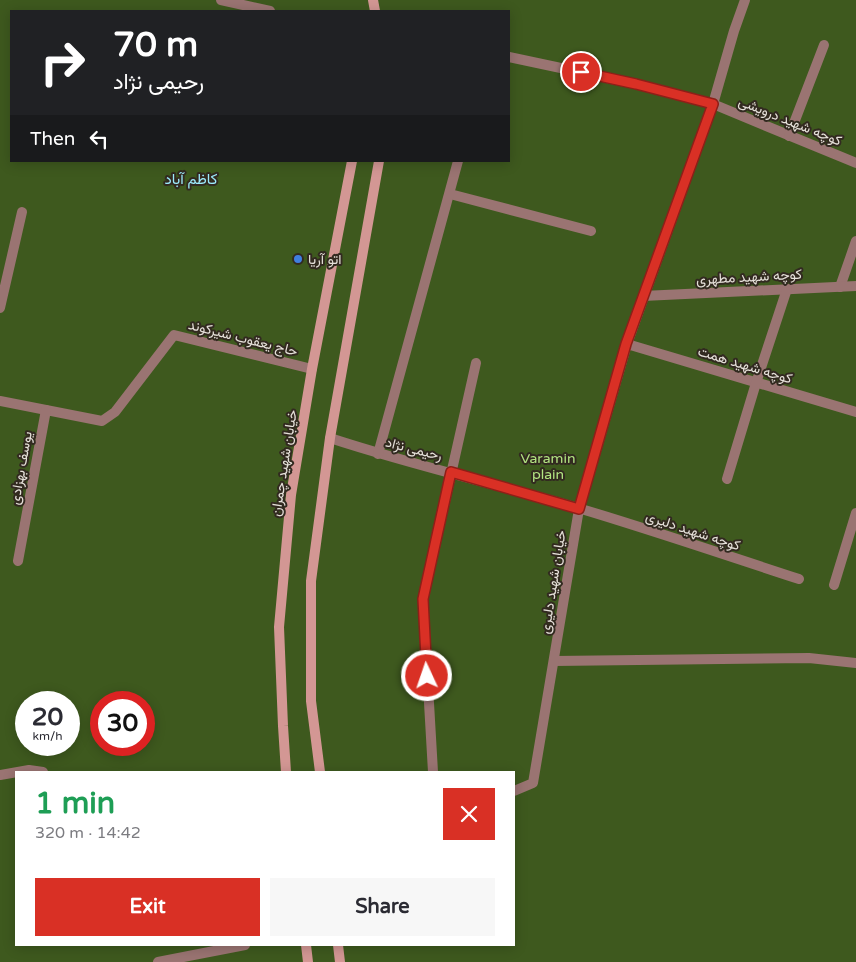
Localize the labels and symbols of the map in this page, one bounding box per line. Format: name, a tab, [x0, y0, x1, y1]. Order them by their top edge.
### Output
pin	[560, 51, 602, 93]
street label: کوچه شهید درویشی	[736, 93, 844, 150]
district label: کاظم آباد	[165, 170, 218, 189]
place label: اتو آریا	[308, 251, 341, 268]
marker: اتو آریا	[292, 253, 304, 265]
street label: کوچه شهید مطهری	[696, 266, 802, 289]
street label: حاج یعقوب شیرکوند	[186, 316, 299, 362]
street label: کوچه شهید همت	[696, 343, 794, 388]
street label: خیابان شهید چمران	[267, 408, 302, 518]
street label: یوسف بهزادی	[6, 430, 36, 506]
street label: رحیمی نژاد	[384, 434, 444, 464]
park label: Varamin plain	[521, 450, 575, 483]
street label: کوچه شهید دلیری	[643, 508, 742, 555]
street label: خیابان شهید دلیری	[536, 529, 570, 635]
position arrow	[400, 649, 452, 701]
speed limit sign: 30	[90, 691, 155, 756]

